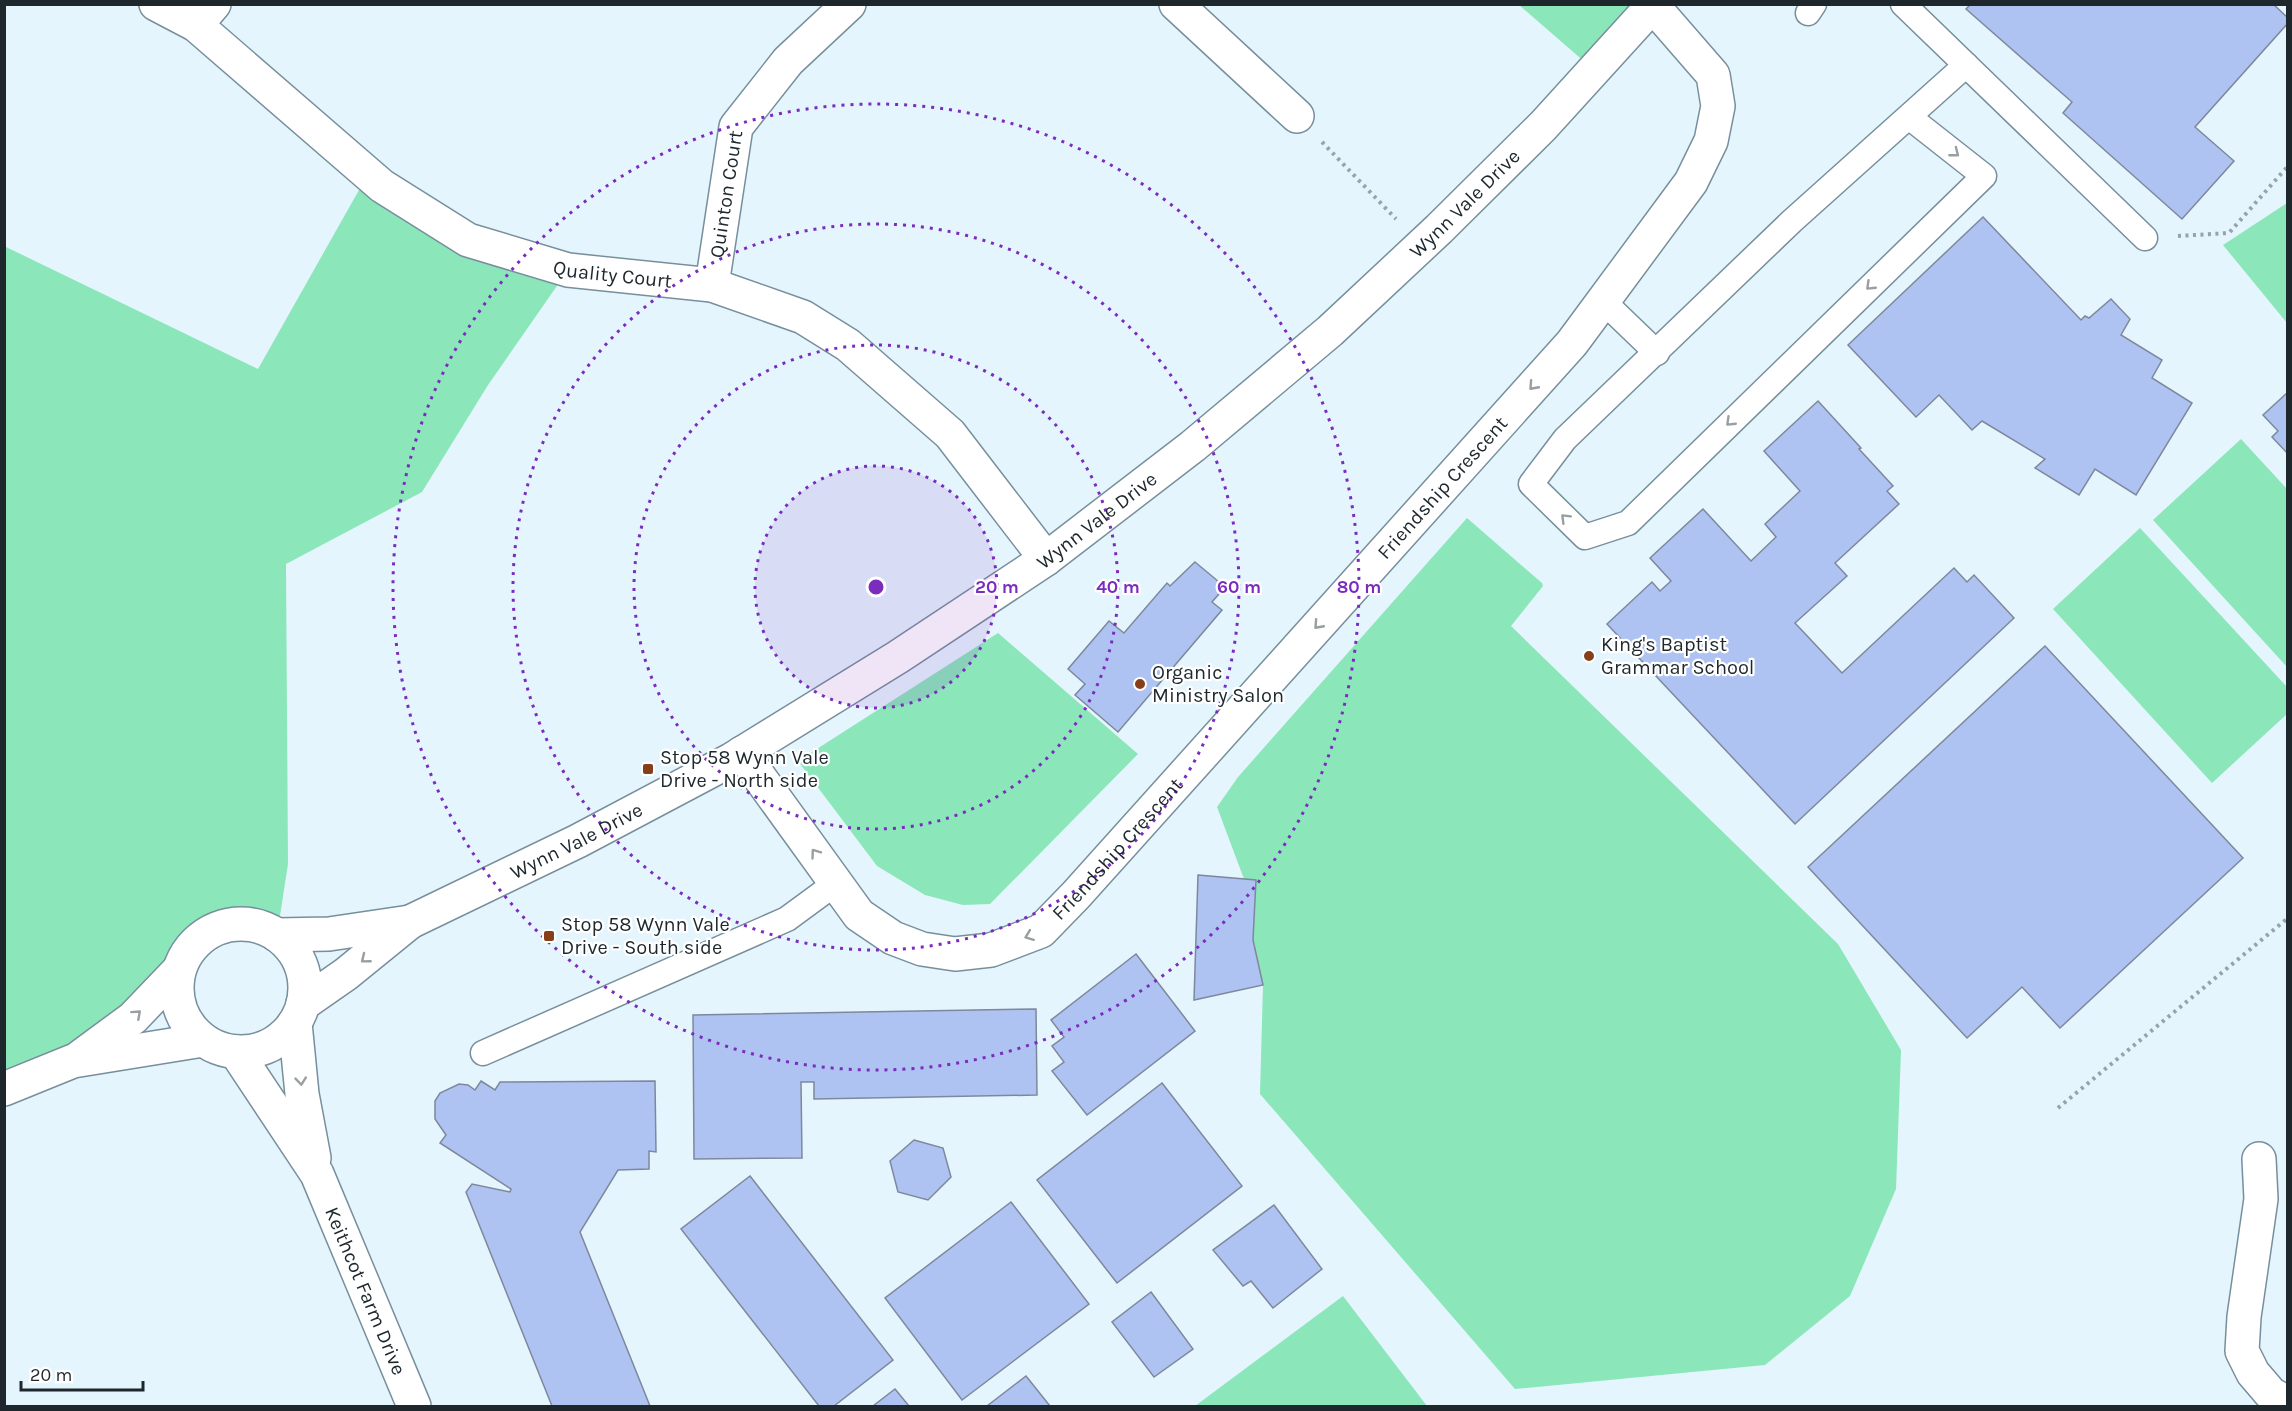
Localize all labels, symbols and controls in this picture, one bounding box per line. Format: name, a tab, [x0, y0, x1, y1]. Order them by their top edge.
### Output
street label: Quinton Court	[705, 128, 747, 259]
street label: Wynn Vale Drive	[1405, 144, 1524, 262]
one-way arrow	[1948, 146, 1959, 157]
street label: Quality Court	[550, 255, 674, 292]
one-way arrow	[1867, 279, 1878, 290]
one-way arrow	[1529, 379, 1540, 390]
street label: Friendship Crescent	[1372, 411, 1512, 563]
one-way arrow	[1727, 415, 1738, 426]
street label: Wynn Vale Drive	[1032, 467, 1161, 573]
one-way arrow	[1562, 514, 1573, 525]
text: 20 m	[975, 576, 1019, 598]
text: 40 m	[1096, 576, 1140, 598]
text: 60 m	[1217, 576, 1261, 598]
text: 80 m	[1337, 576, 1381, 598]
centre of rings	[866, 577, 886, 597]
one-way arrow	[1314, 618, 1325, 629]
place label: King's Baptist Grammar School	[1601, 633, 1754, 679]
marker: King's Baptist Grammar School	[1582, 649, 1596, 663]
place label: Organic Ministry Salon	[1152, 661, 1284, 707]
marker: Organic Ministry Salon	[1133, 677, 1147, 691]
place label: Stop 58 Wynn Vale Drive - North side	[660, 746, 829, 792]
marker: Stop 58 Wynn Vale Drive - North side	[641, 762, 655, 776]
street label: Friendship Crescent	[1047, 773, 1187, 924]
street label: Wynn Vale Drive	[506, 798, 646, 883]
one-way arrow	[811, 849, 822, 860]
place label: Stop 58 Wynn Vale Drive - South side	[561, 913, 730, 959]
marker: Stop 58 Wynn Vale Drive - South side	[542, 929, 556, 943]
one-way arrow	[1024, 929, 1035, 941]
one-way arrow	[361, 951, 372, 962]
one-way arrow	[130, 1010, 141, 1021]
one-way arrow	[294, 1077, 307, 1086]
street label: Keithcot Farm Drive	[320, 1203, 411, 1378]
scale bar	[21, 1354, 142, 1392]
text: 20 m	[30, 1364, 72, 1386]

